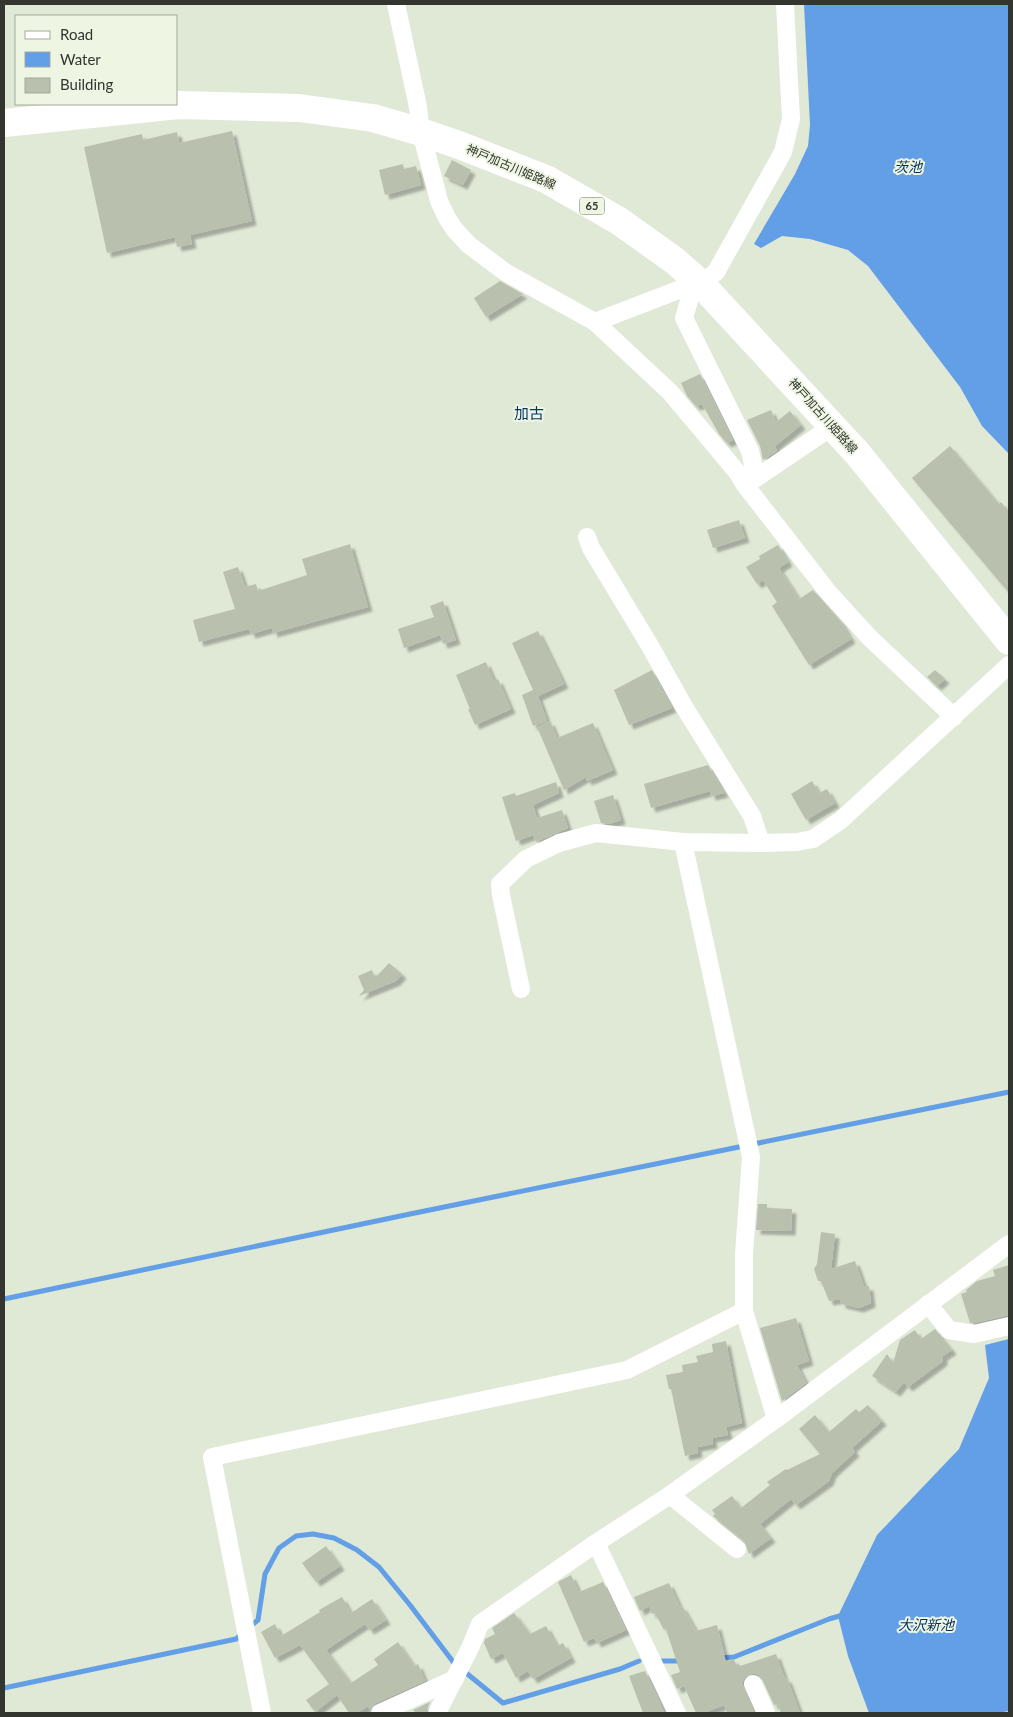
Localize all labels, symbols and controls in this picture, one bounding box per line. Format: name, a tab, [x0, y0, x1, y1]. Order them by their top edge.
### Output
legend	[15, 15, 178, 105]
text: Road	[60, 25, 93, 43]
text: Water	[60, 50, 101, 68]
text: Building	[60, 75, 113, 93]
street label: 神戸加古川姫路線	[464, 141, 558, 192]
water label: 茨池	[894, 158, 924, 175]
road number: 65	[580, 198, 604, 215]
street label: 神戸加古川姫路線	[786, 375, 861, 456]
district label: 加古	[514, 404, 544, 422]
water label: 大沢新池	[898, 1616, 956, 1633]

